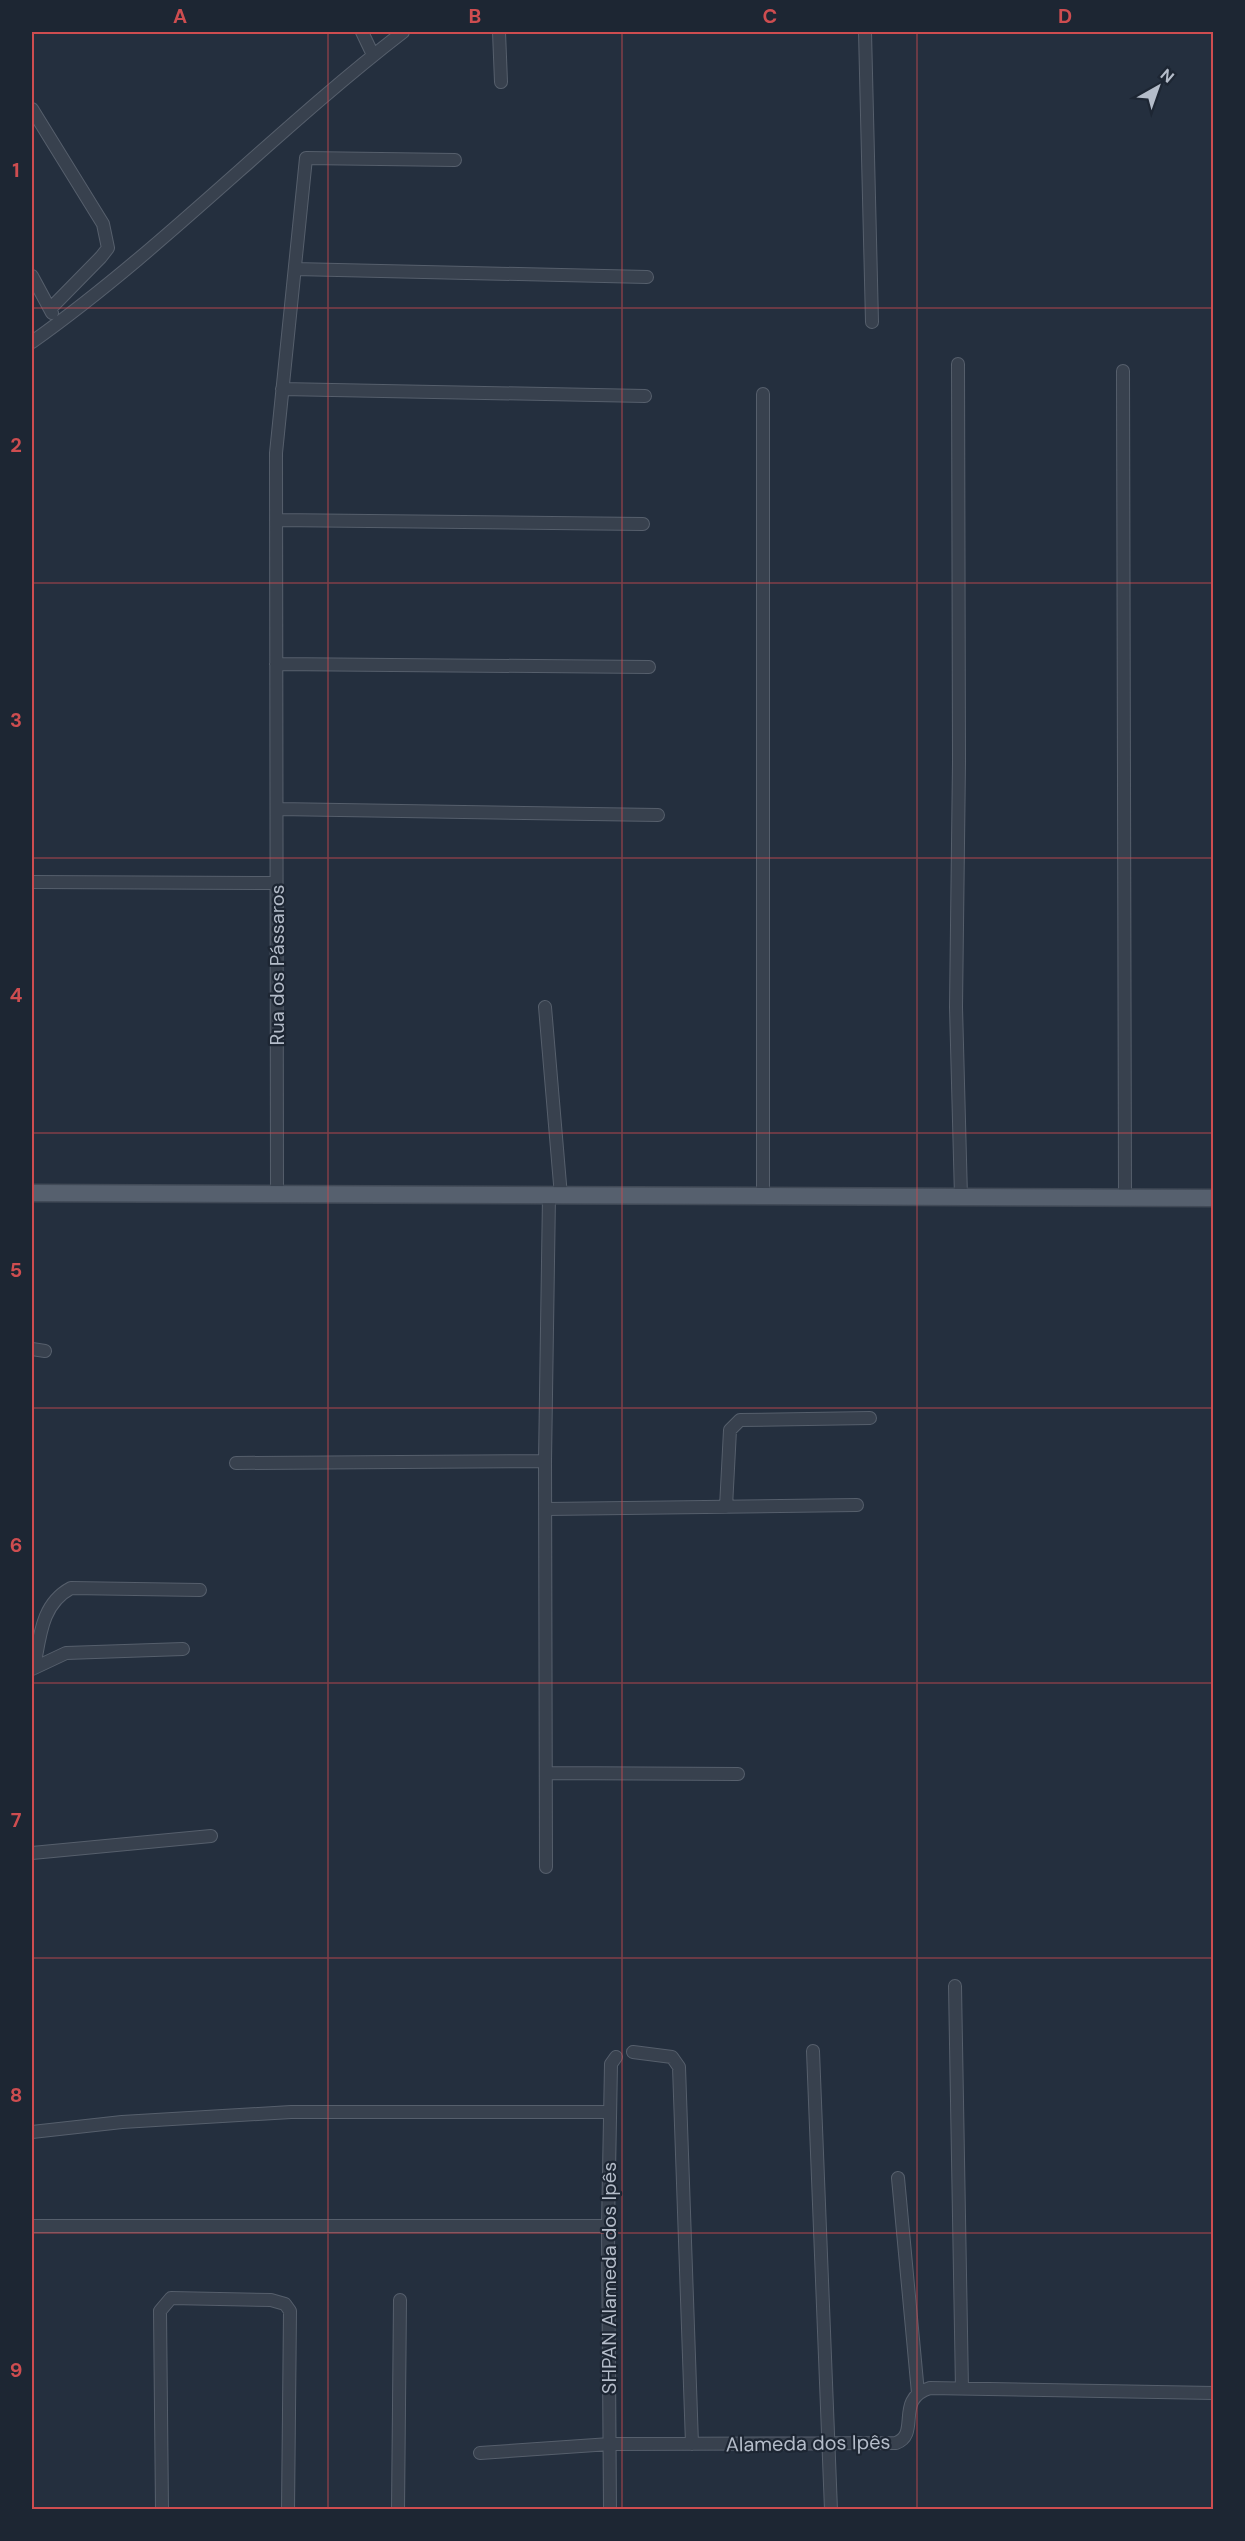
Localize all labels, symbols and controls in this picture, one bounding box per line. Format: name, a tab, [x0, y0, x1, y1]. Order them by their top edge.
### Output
text: A	[173, 3, 187, 29]
text: B	[469, 3, 481, 29]
text: C	[763, 3, 777, 29]
text: D	[1058, 3, 1072, 29]
north arrow	[1128, 57, 1188, 117]
text: N	[1156, 64, 1179, 88]
text: 1	[12, 157, 20, 183]
text: 2	[10, 432, 22, 458]
text: 3	[10, 707, 22, 733]
street label: Rua dos Pássaros	[264, 884, 290, 1046]
text: 4	[10, 982, 23, 1008]
text: 5	[10, 1257, 22, 1283]
text: 6	[10, 1532, 22, 1558]
text: 7	[11, 1807, 22, 1833]
text: 8	[10, 2082, 22, 2108]
street label: SHPAN Alameda dos Ipês	[596, 2162, 622, 2394]
text: 9	[10, 2357, 22, 2383]
street label: Alameda dos Ipês	[725, 2429, 891, 2457]

